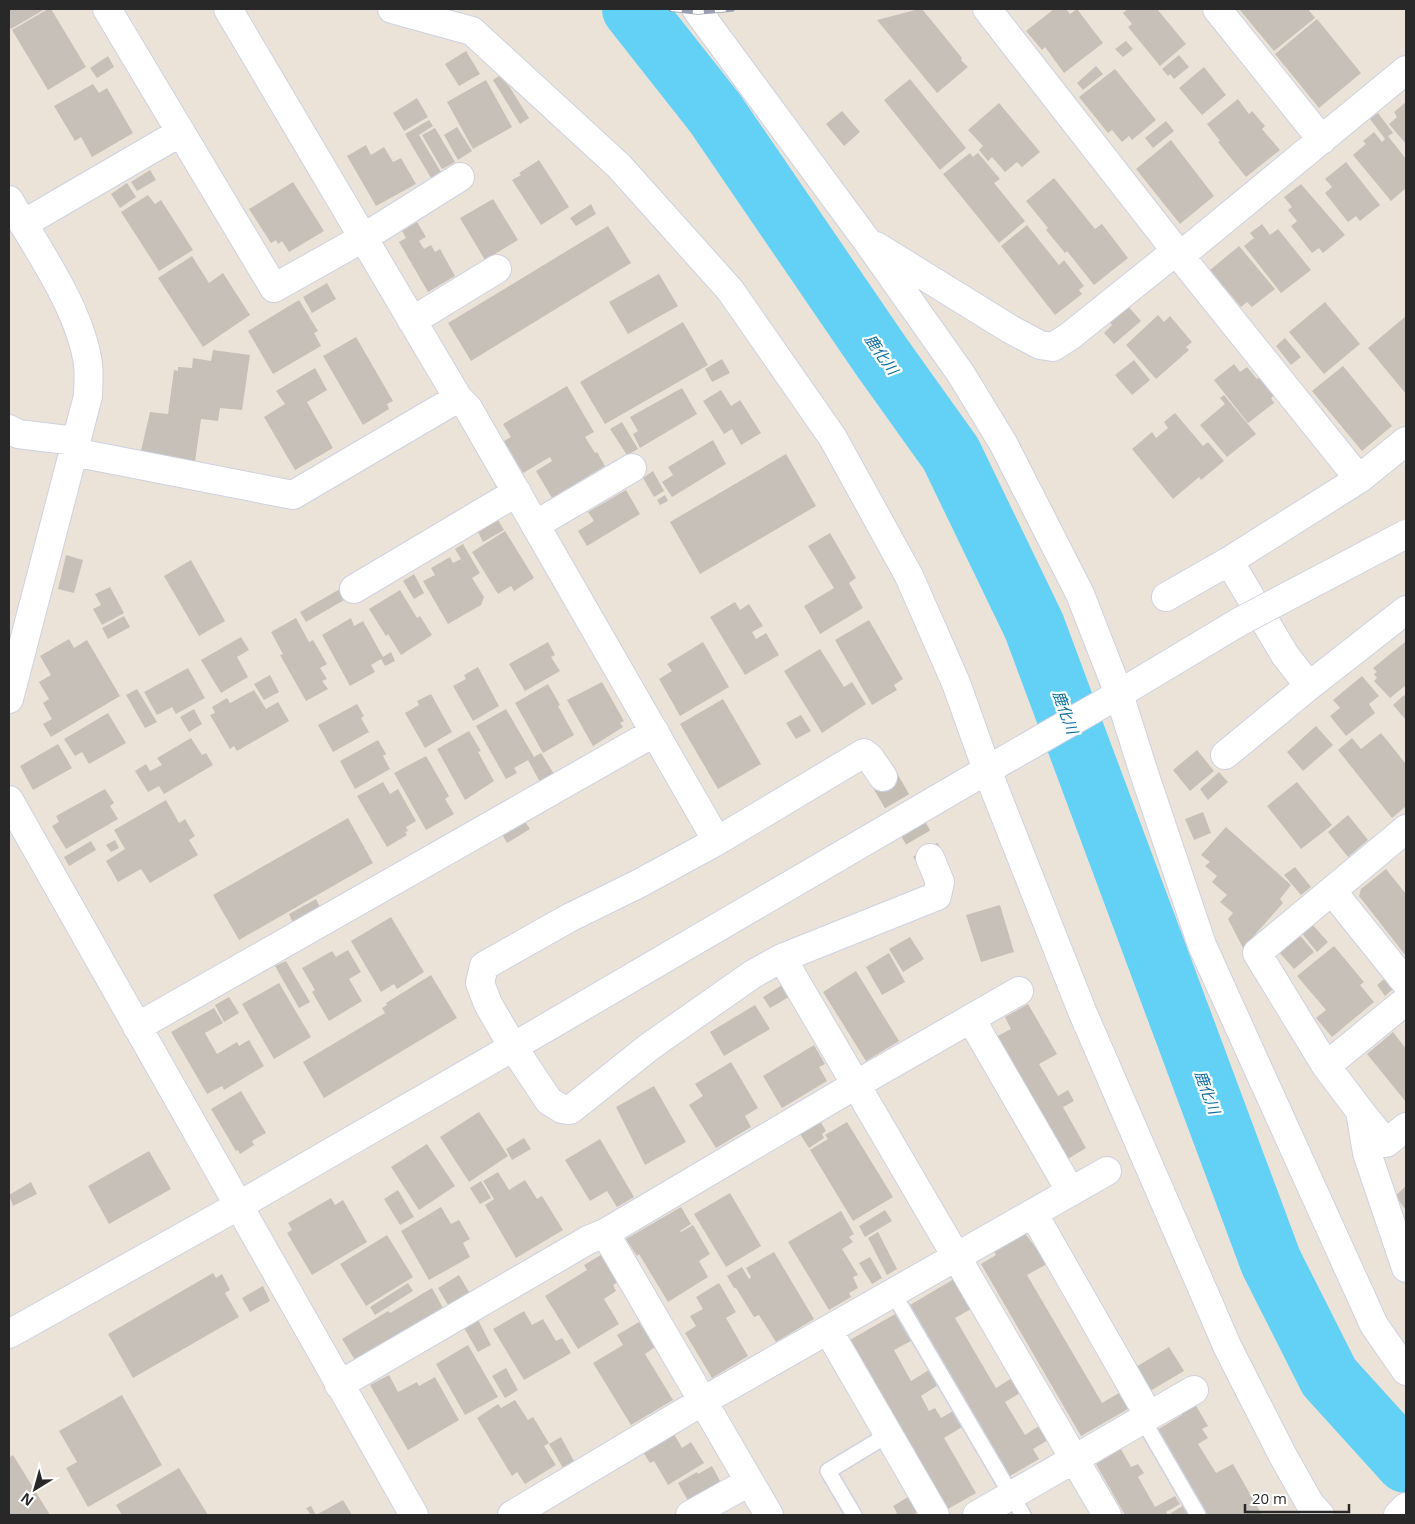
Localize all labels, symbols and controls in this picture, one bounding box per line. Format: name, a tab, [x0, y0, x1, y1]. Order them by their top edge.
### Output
water label: 鹿化川	[861, 330, 904, 380]
water label: 鹿化川	[1049, 687, 1084, 738]
water label: 鹿化川	[1191, 1067, 1226, 1118]
north arrow	[10, 1464, 60, 1514]
scale bar	[1245, 1482, 1349, 1514]
text: 20 m	[1252, 1488, 1287, 1508]
text: N	[17, 1489, 37, 1511]

